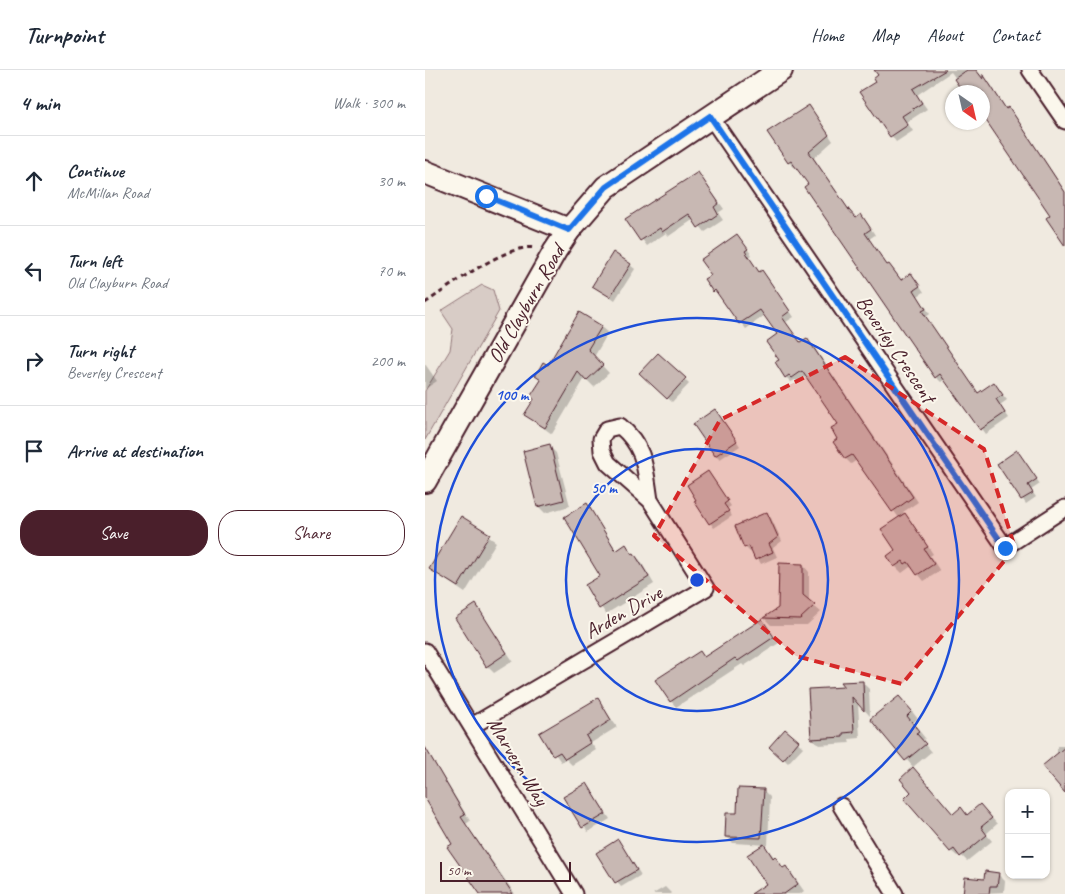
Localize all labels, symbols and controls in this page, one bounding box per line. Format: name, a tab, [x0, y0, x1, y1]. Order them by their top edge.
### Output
text: Turnpoint	[25, 20, 104, 50]
text: Home	[811, 24, 844, 46]
text: Map	[872, 24, 899, 46]
text: About	[927, 24, 963, 46]
text: Contact	[991, 24, 1040, 46]
north arrow	[945, 85, 990, 130]
text: 4 min	[20, 90, 60, 116]
text: Walk · 300 m	[333, 93, 405, 113]
text: Continue	[67, 159, 124, 183]
icon: ahead	[20, 167, 48, 195]
text: 30 m	[378, 171, 405, 191]
text: McMillan Road	[67, 183, 149, 203]
route start	[475, 185, 498, 208]
street label: Old Clayburn Road	[482, 237, 572, 368]
text: Turn left	[67, 249, 122, 273]
icon: left	[20, 257, 48, 285]
text: 70 m	[378, 261, 405, 281]
text: Old Clayburn Road	[67, 273, 168, 293]
street label: Beverley Crescent	[851, 290, 943, 410]
text: Turn right	[67, 339, 134, 363]
icon: right	[20, 347, 48, 375]
text: 200 m	[371, 351, 405, 371]
text: Beverley Crescent	[67, 363, 161, 383]
text: 100 m	[496, 386, 530, 405]
icon: arrive	[20, 437, 48, 465]
text: Arrive at destination	[67, 439, 203, 463]
text: 50 m	[591, 479, 618, 498]
button: Save	[20, 510, 208, 556]
button: Share	[218, 510, 405, 556]
route end	[994, 537, 1017, 560]
centre of rings	[688, 571, 706, 589]
street label: Arden Drive	[580, 579, 667, 645]
street label: Marvern Way	[481, 712, 555, 812]
map controls	[1005, 789, 1050, 879]
button: +	[1005, 789, 1050, 834]
button: −	[1005, 834, 1050, 879]
scale bar	[440, 859, 571, 882]
text: 50 m	[447, 862, 471, 879]

